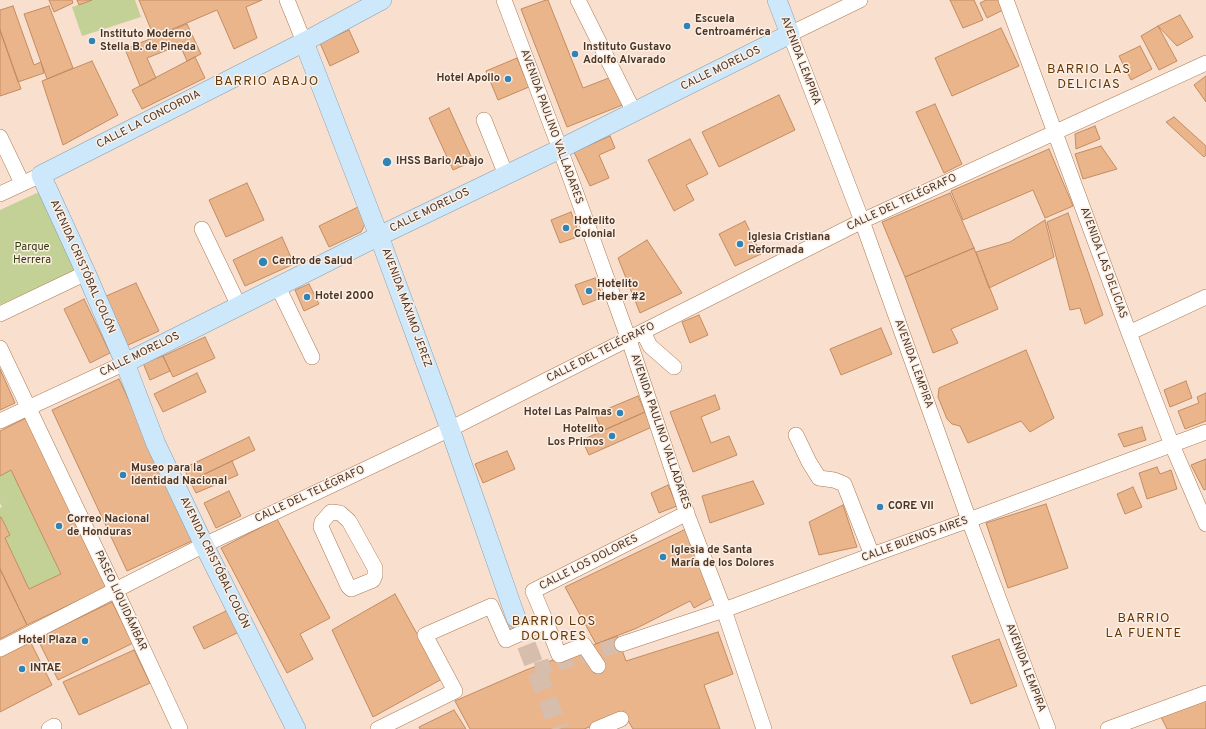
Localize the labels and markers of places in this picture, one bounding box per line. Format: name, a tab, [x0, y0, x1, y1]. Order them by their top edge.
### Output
place label: Escuela Centroamérica	[695, 13, 771, 39]
marker: Escuela Centroamérica	[682, 21, 692, 31]
place label: Instituto Moderno Stella B. de Pineda	[100, 28, 196, 54]
marker: Instituto Moderno Stella B. de Pineda	[87, 36, 97, 46]
place label: Instituto Gustavo Adolfo Alvarado	[583, 41, 671, 67]
marker: Instituto Gustavo Adolfo Alvarado	[570, 49, 580, 59]
place label: Hotel Apollo	[436, 72, 500, 86]
marker: Hotel Apollo	[503, 74, 513, 84]
place label: IHSS Bario Abajo	[396, 155, 484, 169]
marker: IHSS Bario Abajo	[381, 156, 393, 168]
place label: Hotelito Colonial	[574, 215, 615, 241]
marker: Hotelito Colonial	[561, 223, 571, 233]
place label: Iglesia Cristiana Reformada	[748, 231, 830, 257]
marker: Iglesia Cristiana Reformada	[735, 239, 745, 249]
place label: Centro de Salud	[272, 255, 353, 269]
marker: Centro de Salud	[257, 256, 269, 268]
place label: Hotelito Heber #2	[597, 278, 645, 304]
marker: Hotelito Heber #2	[584, 286, 594, 296]
place label: Hotel 2000	[315, 290, 374, 304]
marker: Hotel 2000	[302, 292, 312, 302]
place label: Hotel Las Palmas	[524, 406, 612, 420]
marker: Hotel Las Palmas	[615, 408, 625, 418]
place label: Hotelito Los Primos	[548, 423, 604, 449]
marker: Hotelito Los Primos	[607, 431, 617, 441]
place label: Museo para la Identidad Nacional	[131, 462, 227, 488]
marker: Museo para la Identidad Nacional	[118, 470, 128, 480]
place label: CORE VII	[888, 500, 934, 514]
marker: CORE VII	[875, 502, 885, 512]
place label: Correo Nacional de Honduras	[67, 513, 149, 539]
marker: Correo Nacional de Honduras	[54, 521, 64, 531]
place label: Iglesia de Santa María de los Dolores	[671, 544, 774, 570]
marker: Iglesia de Santa María de los Dolores	[658, 552, 668, 562]
place label: Hotel Plaza	[18, 634, 77, 648]
marker: Hotel Plaza	[80, 636, 90, 646]
place label: INTAE	[30, 662, 61, 676]
marker: INTAE	[17, 664, 27, 674]

